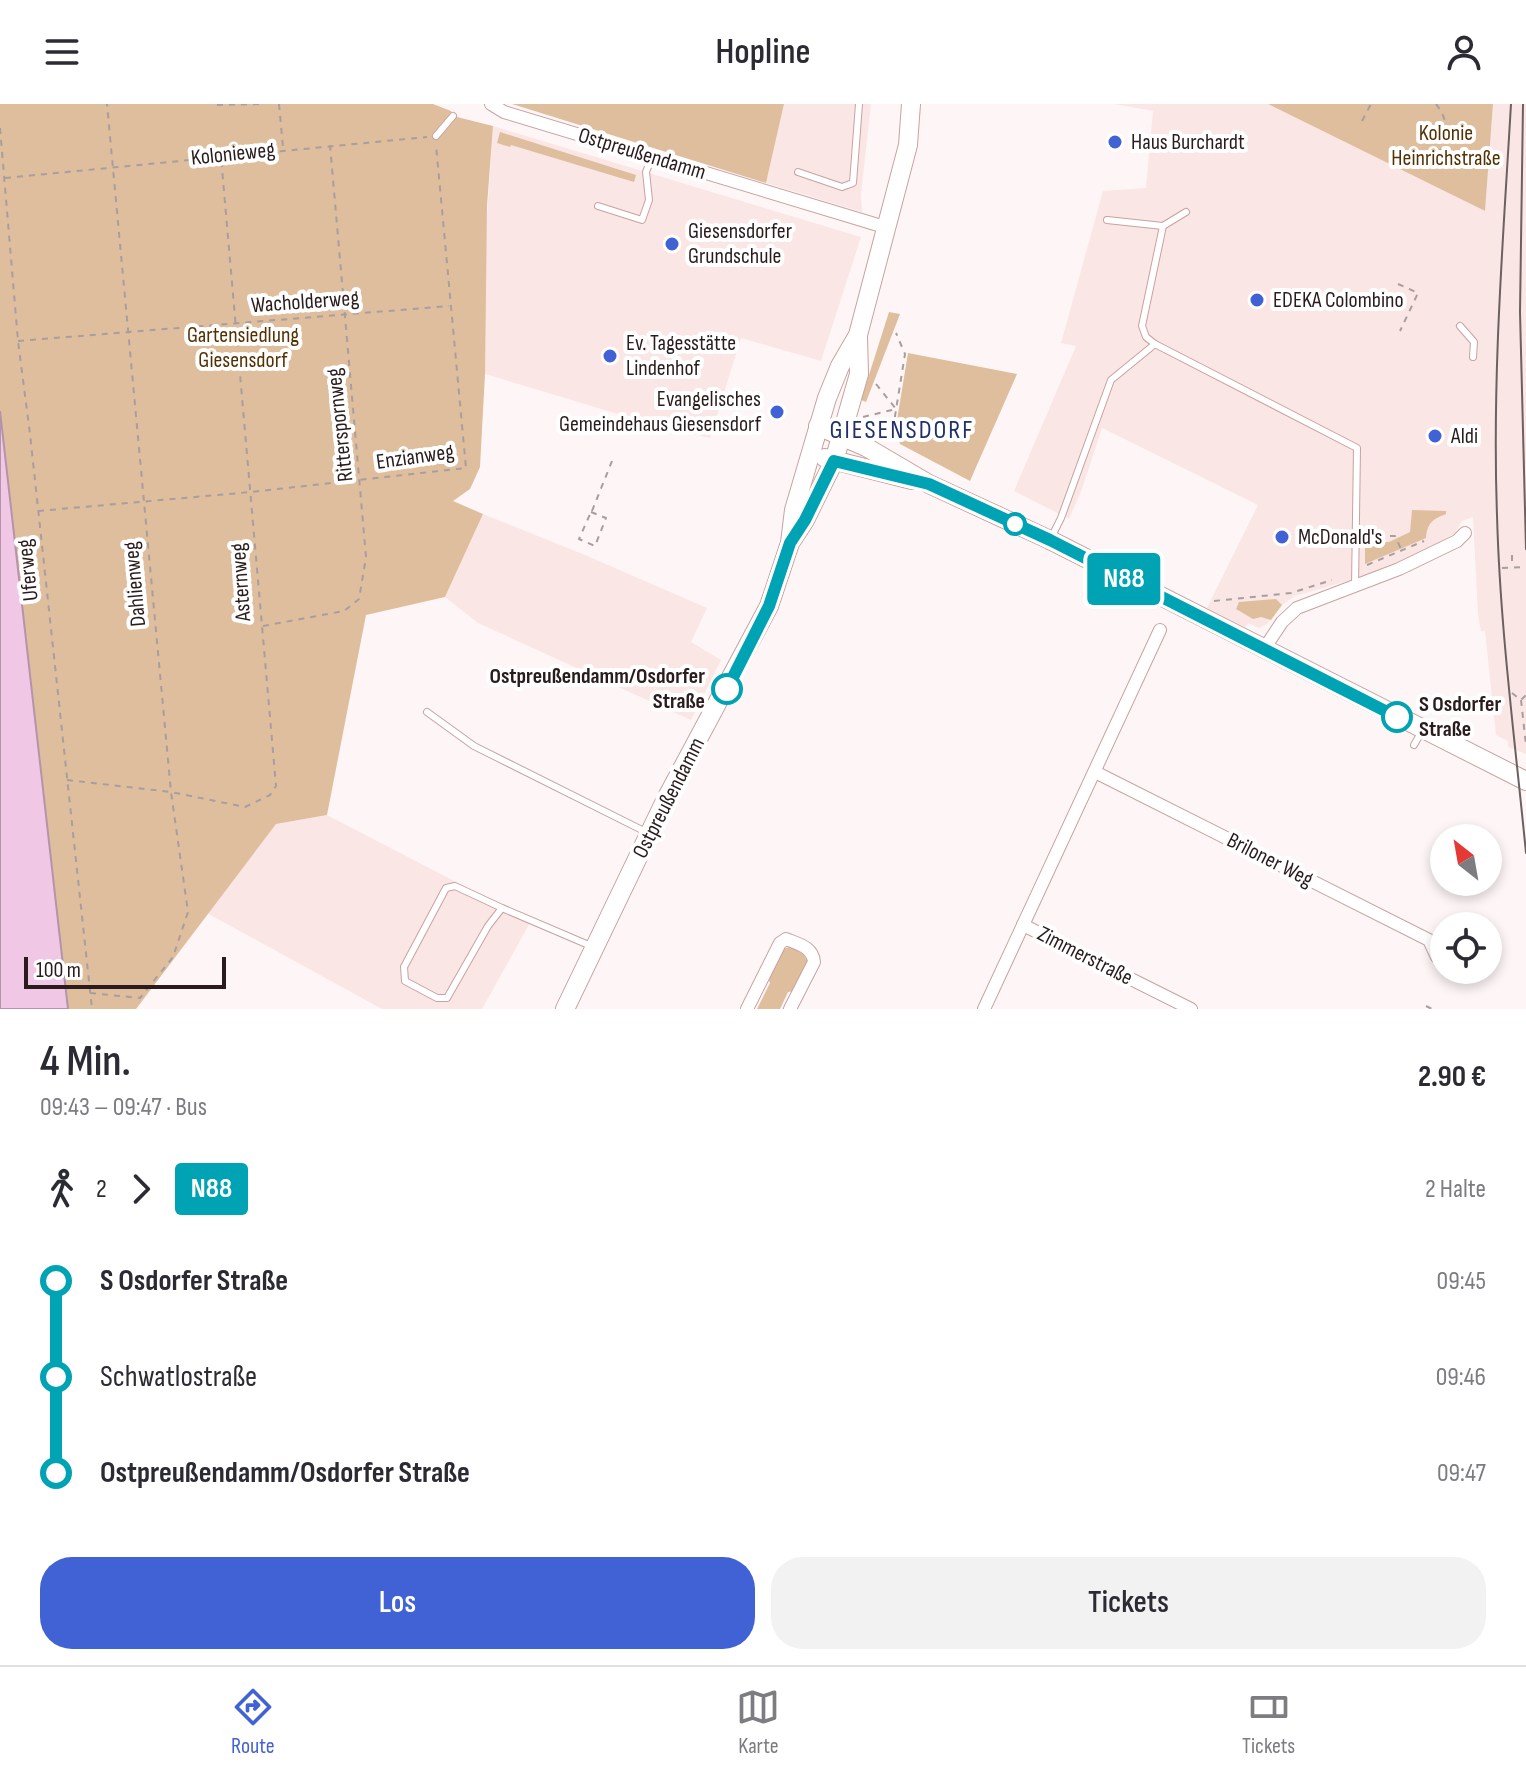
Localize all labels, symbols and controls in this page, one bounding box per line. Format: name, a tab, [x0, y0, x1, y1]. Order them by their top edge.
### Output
icon: menu	[40, 30, 84, 74]
icon: person	[1442, 30, 1486, 74]
text: Hopline	[716, 31, 810, 74]
park label: Kolonie Heinrichstraße	[1391, 120, 1501, 172]
street label: Ostpreußendamm	[575, 122, 709, 186]
place label: Haus Burchardt	[1131, 129, 1245, 156]
marker: Haus Burchardt	[1106, 133, 1124, 151]
street label: Kolonieweg	[190, 136, 276, 172]
place label: Giesensdorfer Grundschule	[688, 218, 792, 270]
marker: Giesensdorfer Grundschule	[663, 235, 681, 253]
street label: Wacholderweg	[250, 285, 360, 319]
place label: EDEKA Colombino	[1273, 287, 1404, 314]
marker: EDEKA Colombino	[1248, 291, 1266, 309]
park label: Gartensiedlung Giesensdorf	[187, 322, 299, 374]
place label: Ev. Tagesstätte Lindenhof	[626, 330, 736, 382]
marker: Ev. Tagesstätte Lindenhof	[601, 347, 619, 365]
street label: Ritterspornweg	[321, 367, 359, 483]
place label: Evangelisches Gemeindehaus Giesensdorf	[559, 386, 762, 438]
marker: Evangelisches Gemeindehaus Giesensdorf	[768, 403, 786, 421]
district label: GIESENSDORF	[829, 415, 975, 446]
place label: Aldi	[1450, 423, 1478, 450]
marker: Aldi	[1426, 427, 1444, 445]
street label: Enzianweg	[374, 438, 456, 476]
unlabelled marker	[1004, 513, 1026, 535]
place label: McDonald's	[1298, 524, 1382, 551]
marker: McDonald's	[1273, 528, 1291, 546]
street label: Uferweg	[11, 537, 45, 602]
street label: Dahlienweg	[118, 540, 152, 628]
street label: Asternweg	[225, 542, 257, 623]
line badge: N88	[1078, 553, 1170, 605]
text: N88	[1103, 562, 1145, 595]
place label: Ostpreußendamm/Osdorfer Straße	[489, 663, 705, 715]
marker: Ostpreußendamm/Osdorfer Straße	[712, 674, 742, 704]
place label: S Osdorfer Straße	[1419, 691, 1501, 743]
marker: S Osdorfer Straße	[1382, 702, 1412, 732]
street label: Ostpreußendamm	[627, 733, 711, 863]
north arrow	[1430, 824, 1502, 896]
map controls	[1430, 824, 1502, 984]
street label: Briloner Weg	[1222, 827, 1318, 893]
button: locate	[1430, 912, 1502, 984]
street label: Zimmerstraße	[1033, 920, 1137, 992]
scale bar	[24, 953, 226, 989]
text: 100 m	[36, 957, 81, 984]
text: 4 Min.	[40, 1035, 131, 1088]
text: 2.90 €	[1418, 1059, 1486, 1095]
text: 09:43 – 09:47 · Bus	[40, 1092, 207, 1123]
icon: walk	[40, 1167, 84, 1211]
icon: forward	[119, 1167, 163, 1211]
text: N88	[191, 1172, 232, 1205]
text: 2	[96, 1174, 107, 1205]
text: 2 Halte	[1425, 1174, 1486, 1205]
text: S Osdorfer Straße	[100, 1263, 288, 1299]
text: 09:45	[1437, 1266, 1486, 1297]
text: Schwatlostraße	[100, 1359, 257, 1395]
text: 09:46	[1436, 1362, 1486, 1393]
text: Ostpreußendamm/Osdorfer Straße	[100, 1455, 470, 1491]
text: 09:47	[1437, 1458, 1486, 1489]
button: Los	[40, 1557, 755, 1649]
button: Tickets	[771, 1557, 1486, 1649]
tab: Route	[231, 1685, 275, 1760]
tab: Karte	[736, 1685, 780, 1760]
tab: Tickets	[1242, 1685, 1295, 1760]

